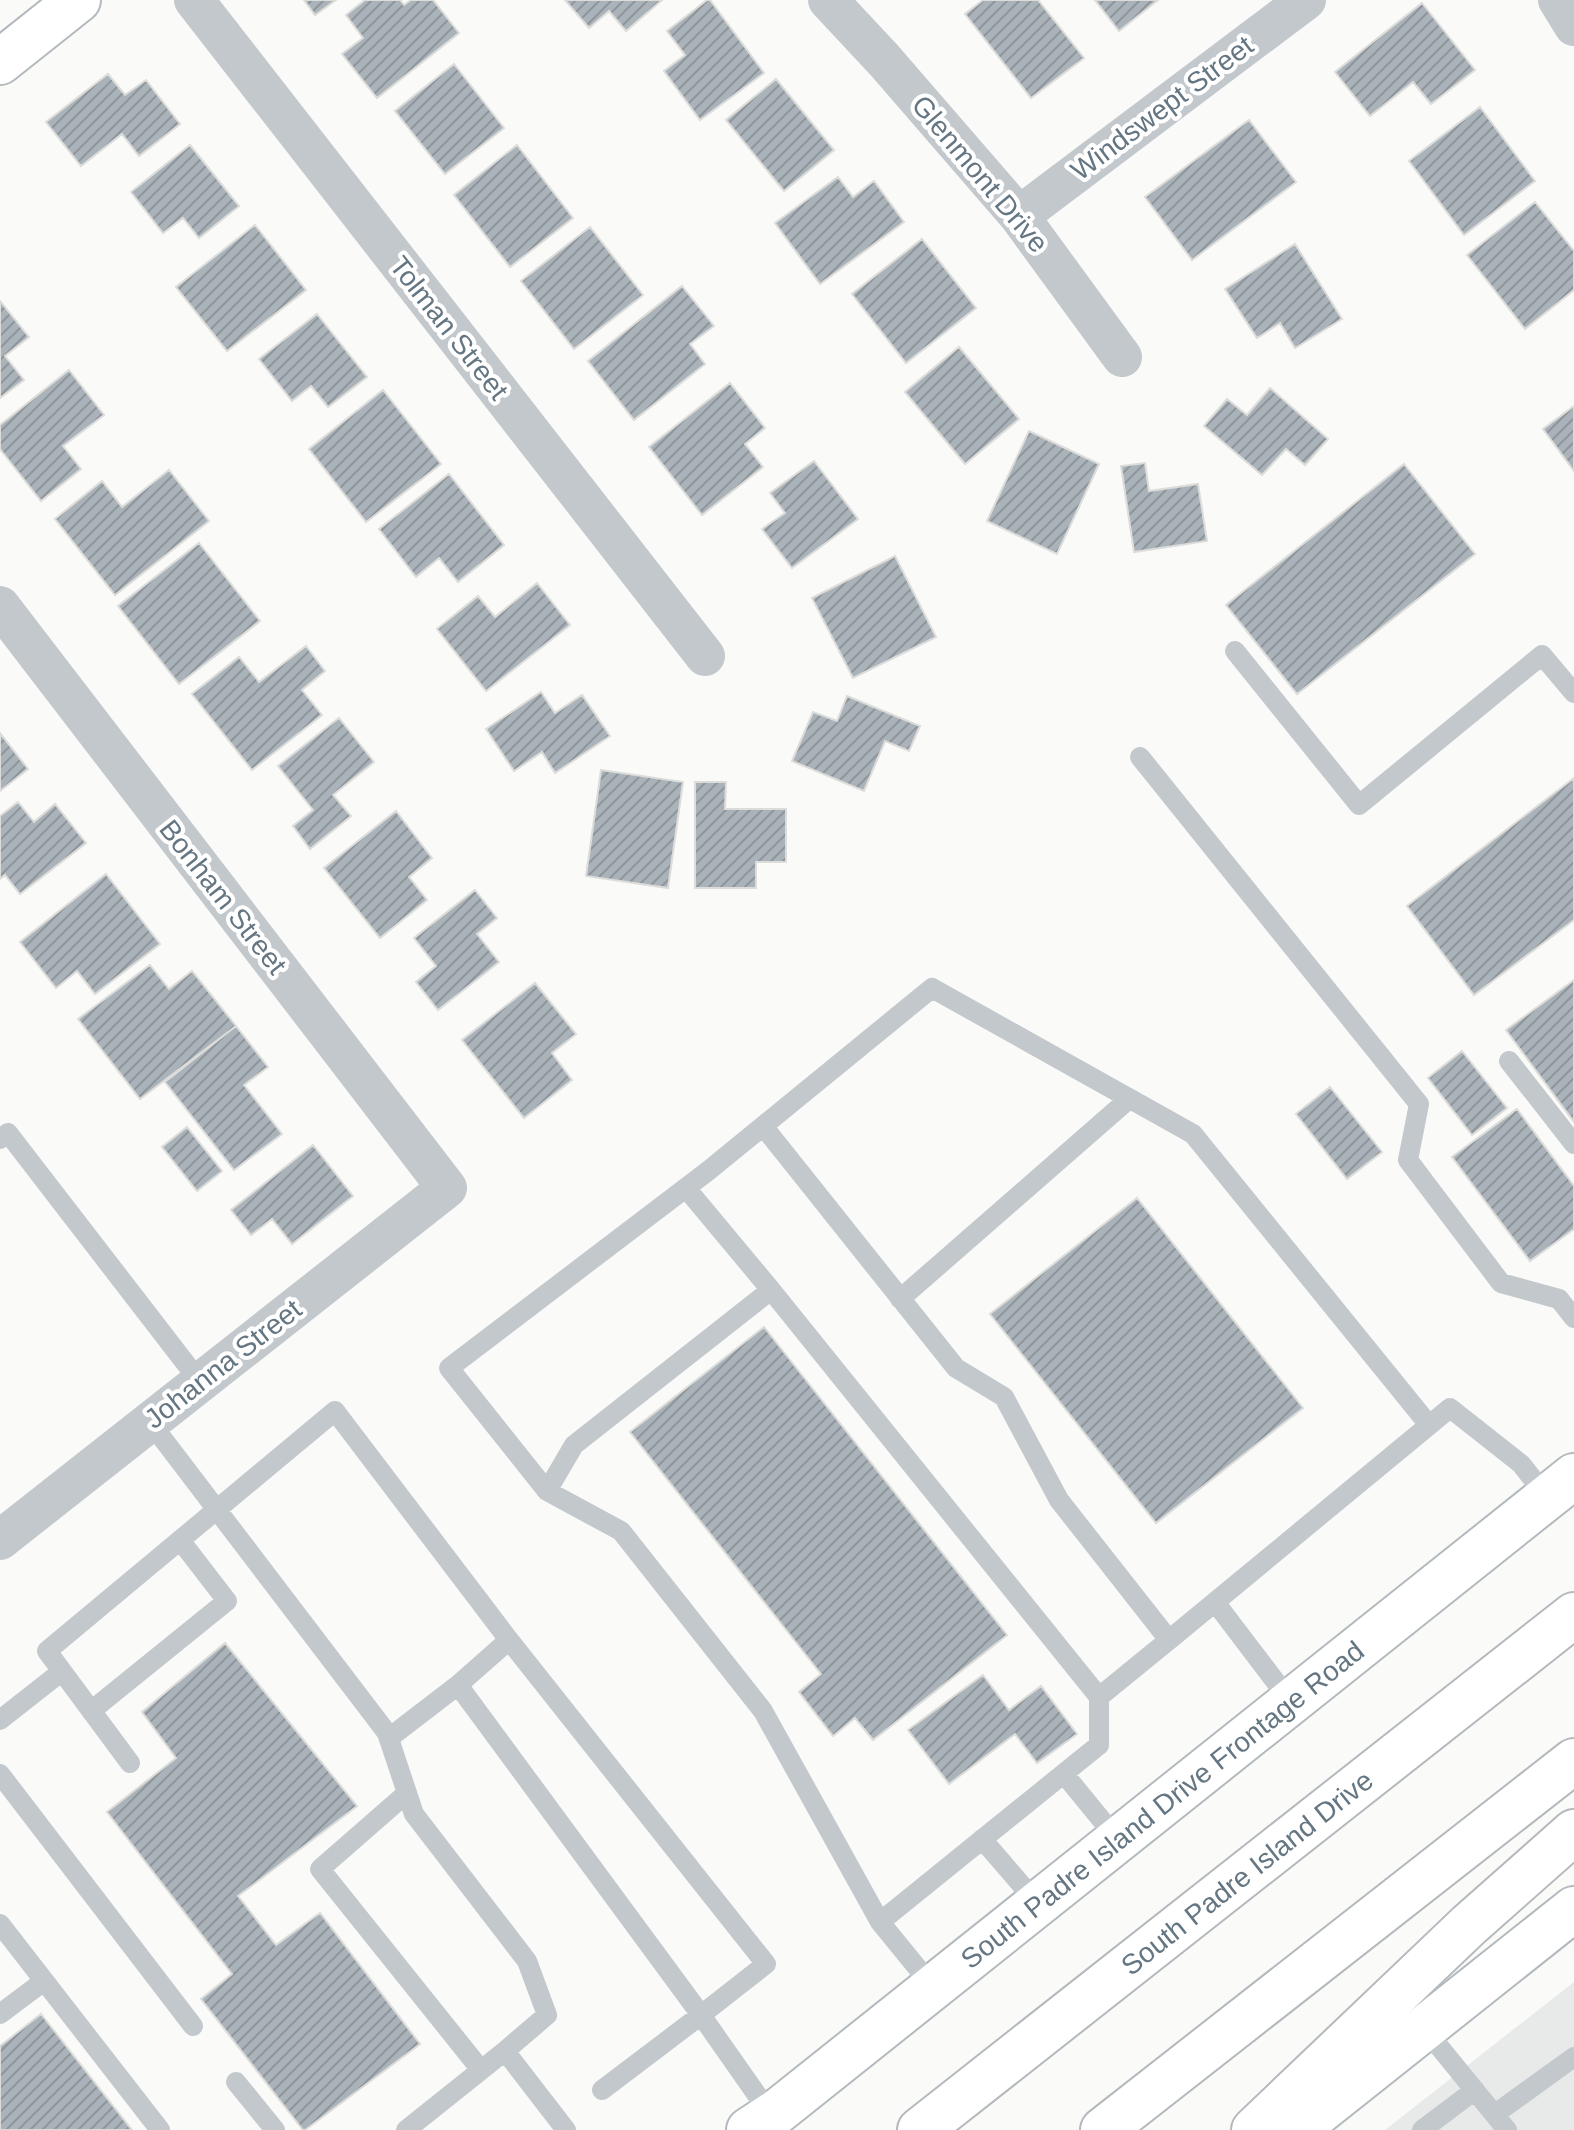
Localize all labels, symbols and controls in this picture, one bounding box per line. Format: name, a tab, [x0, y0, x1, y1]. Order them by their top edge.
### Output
street label: Windswept Street	[1065, 29, 1259, 186]
street label: Glenmont Drive	[906, 90, 1054, 258]
street label: Tolman Street	[384, 250, 515, 406]
street label: Bonham Street	[153, 814, 293, 980]
street label: Johanna Street	[139, 1293, 308, 1435]
street label: South Padre Island Drive Frontage Road	[956, 1632, 1370, 1976]
street label: South Padre Island Drive	[1114, 1764, 1380, 1982]

